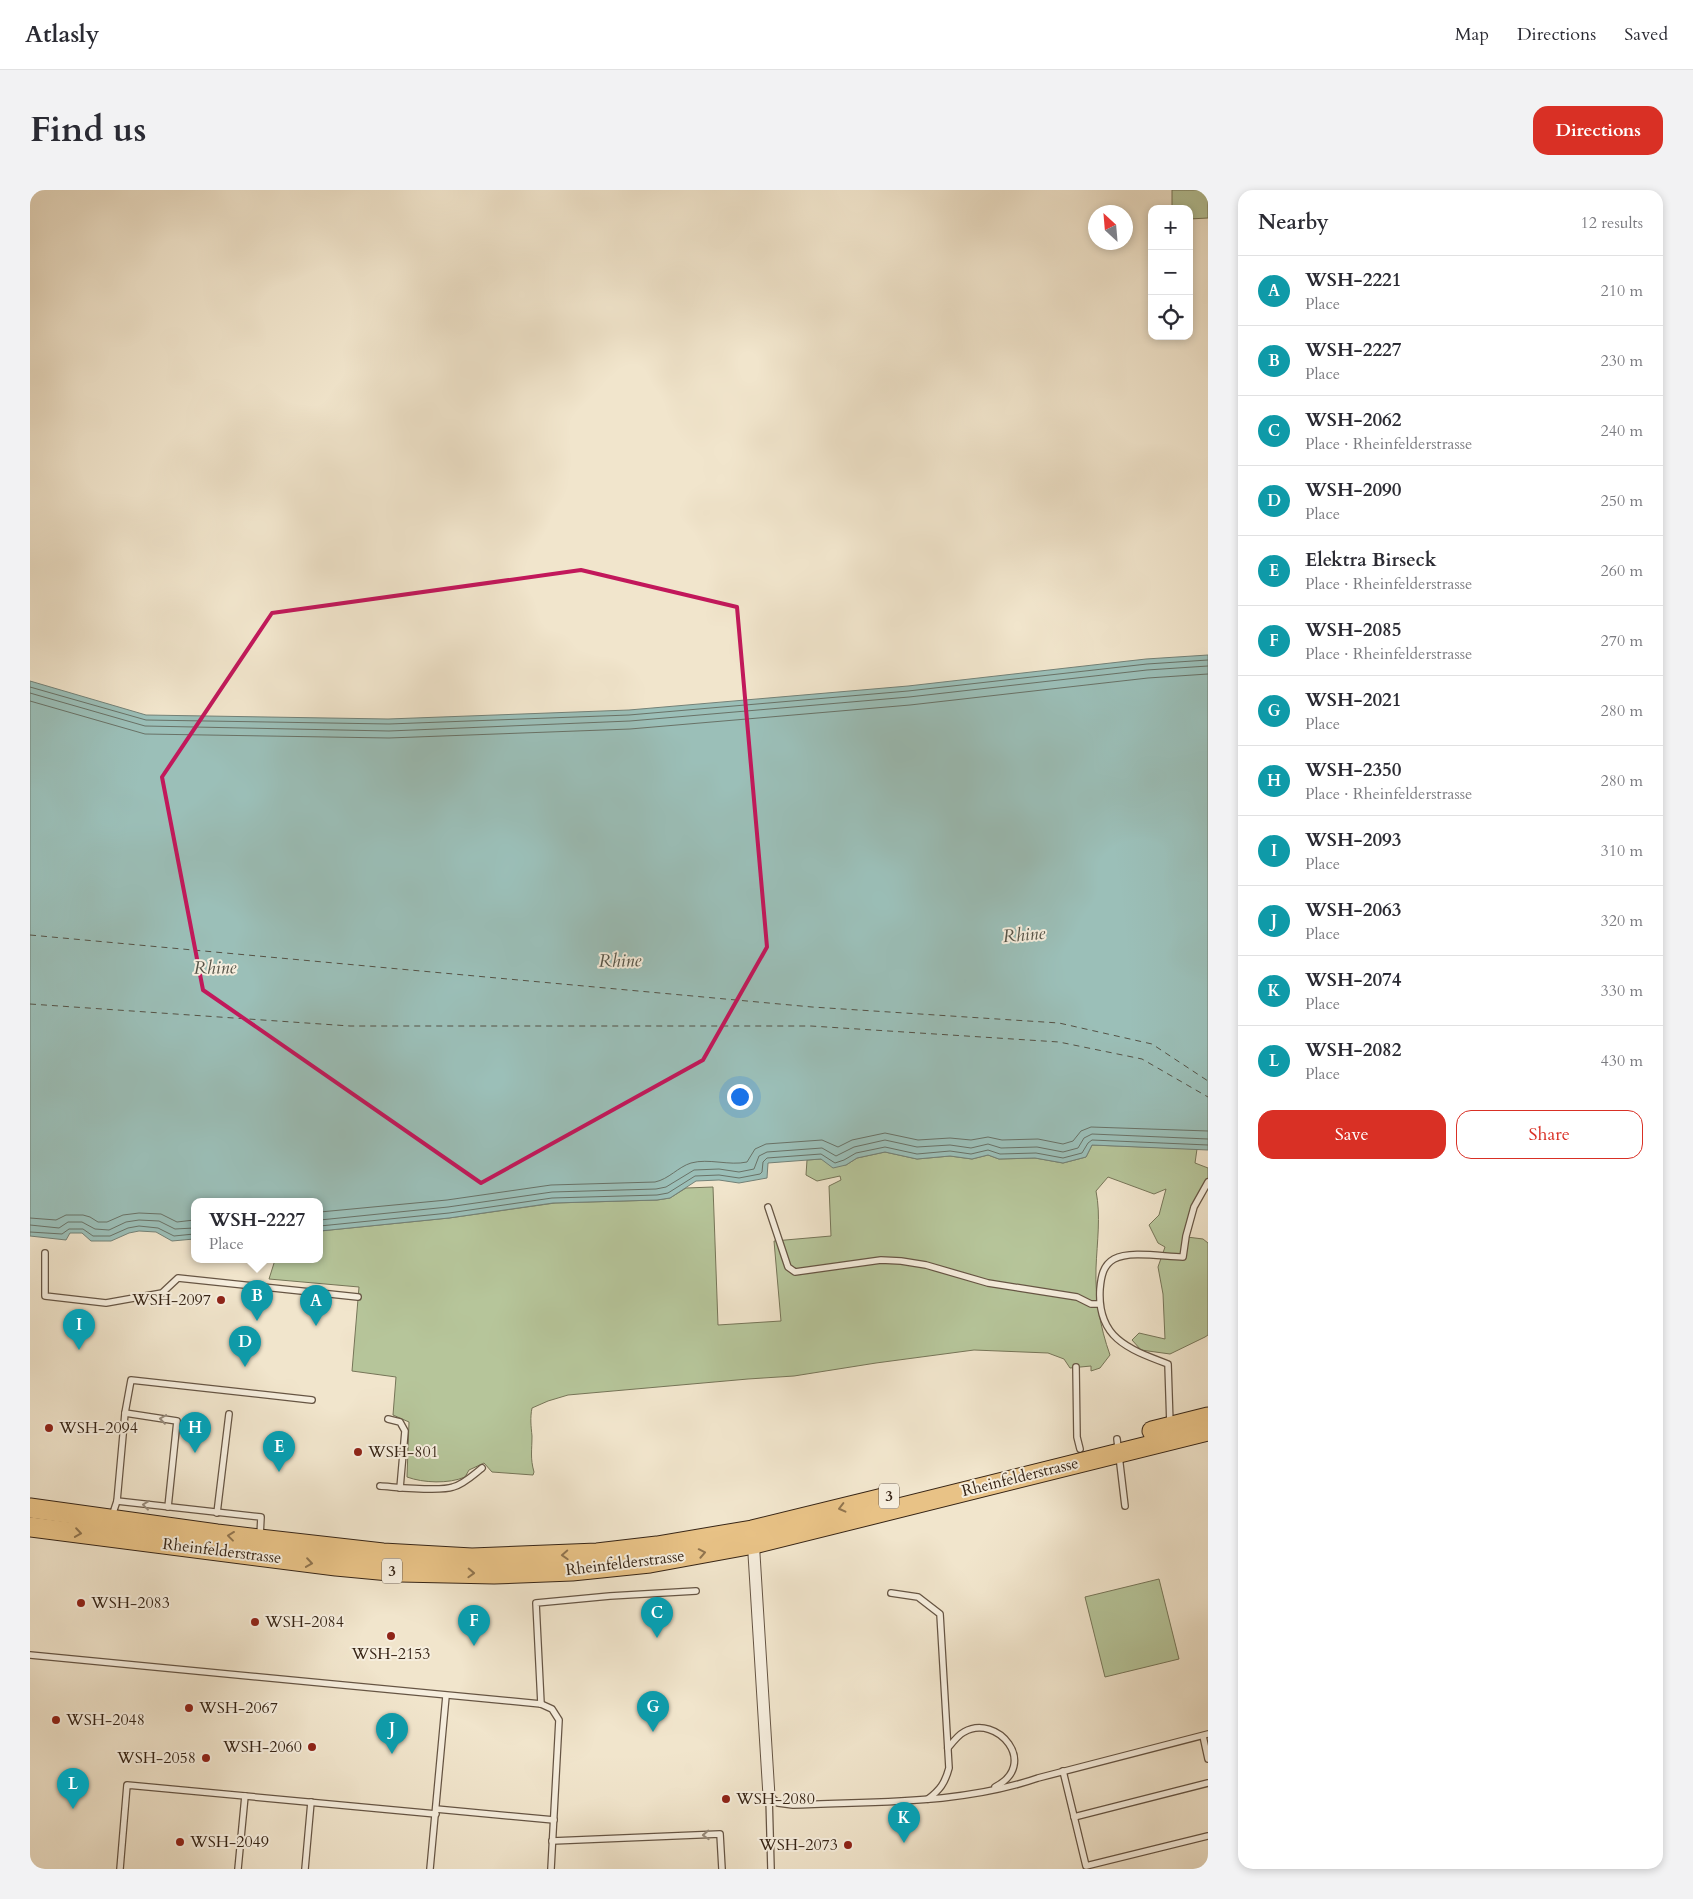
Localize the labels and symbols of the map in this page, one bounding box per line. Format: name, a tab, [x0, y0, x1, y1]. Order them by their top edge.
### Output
north arrow	[1088, 205, 1133, 250]
water label: Rhine	[1002, 921, 1047, 949]
water label: Rhine	[599, 948, 643, 974]
water label: Rhine	[194, 955, 238, 981]
your location	[727, 1084, 753, 1110]
pin: B	[241, 1280, 273, 1321]
pin: A	[300, 1285, 332, 1326]
place label: WSH-2097	[131, 1289, 211, 1311]
marker: WSH-2097	[215, 1294, 227, 1306]
pin: I	[63, 1309, 95, 1350]
pin: D	[229, 1326, 261, 1367]
pin: H	[179, 1412, 211, 1453]
one-way arrow	[159, 1414, 167, 1425]
place label: WSH-2094	[58, 1417, 138, 1439]
marker: WSH-2094	[43, 1422, 55, 1434]
pin: E	[263, 1431, 295, 1472]
place label: WSH-801	[367, 1441, 439, 1463]
marker: WSH-801	[352, 1446, 364, 1458]
street label: Rheinfelderstrasse	[959, 1452, 1081, 1502]
road number: 3	[879, 1484, 899, 1508]
one-way arrow	[142, 1500, 150, 1511]
one-way arrow	[838, 1502, 847, 1513]
one-way arrow	[75, 1527, 83, 1538]
one-way arrow	[226, 1531, 234, 1542]
street label: Rheinfelderstrasse	[161, 1533, 283, 1569]
street label: Rheinfelderstrasse	[564, 1545, 686, 1581]
one-way arrow	[698, 1549, 706, 1559]
one-way arrow	[560, 1550, 568, 1560]
one-way arrow	[305, 1557, 313, 1567]
road number: 3	[382, 1558, 402, 1584]
one-way arrow	[467, 1568, 475, 1579]
place label: WSH-2083	[90, 1592, 170, 1614]
marker: WSH-2083	[75, 1597, 87, 1609]
pin: C	[641, 1597, 673, 1638]
pin: F	[458, 1605, 490, 1646]
place label: WSH-2084	[264, 1611, 344, 1633]
marker: WSH-2084	[249, 1616, 261, 1628]
marker: WSH-2153	[385, 1630, 397, 1642]
place label: WSH-2153	[351, 1643, 430, 1665]
pin: G	[637, 1691, 669, 1732]
place label: WSH-2067	[198, 1697, 278, 1719]
marker: WSH-2067	[183, 1702, 195, 1714]
place label: WSH-2048	[65, 1709, 145, 1731]
pin: J	[376, 1713, 408, 1754]
marker: WSH-2048	[50, 1714, 62, 1726]
place label: WSH-2060	[222, 1736, 302, 1758]
marker: WSH-2060	[306, 1741, 318, 1753]
place label: WSH-2058	[116, 1747, 196, 1769]
marker: WSH-2058	[200, 1752, 212, 1764]
pin: L	[57, 1768, 89, 1809]
place label: WSH-2080	[735, 1788, 815, 1810]
marker: WSH-2080	[720, 1793, 732, 1805]
pin: K	[888, 1802, 920, 1843]
one-way arrow	[702, 1829, 710, 1840]
place label: WSH-2049	[189, 1831, 269, 1853]
place label: WSH-2073	[758, 1834, 838, 1856]
marker: WSH-2049	[174, 1836, 186, 1848]
marker: WSH-2073	[842, 1839, 854, 1851]

